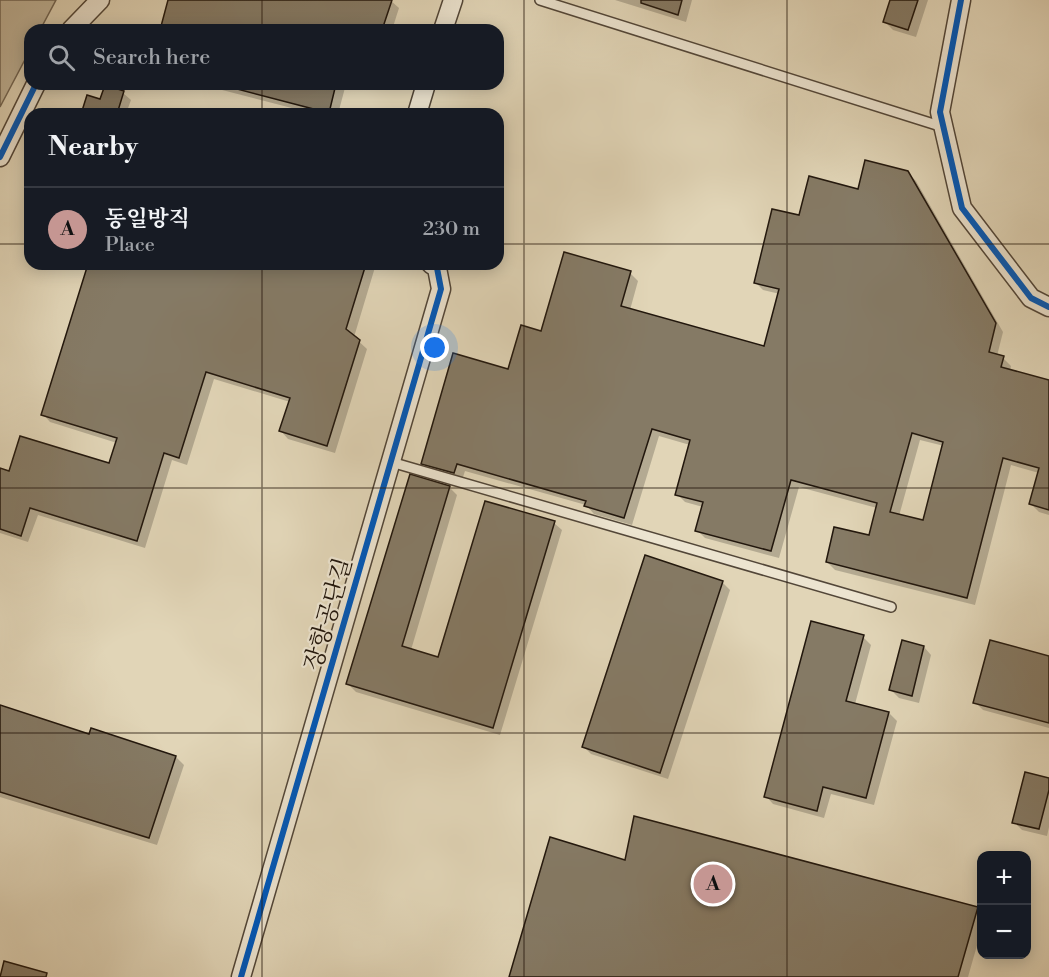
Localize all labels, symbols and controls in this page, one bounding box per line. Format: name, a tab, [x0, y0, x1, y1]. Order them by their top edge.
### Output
search box	[24, 24, 504, 90]
icon: search	[45, 41, 78, 74]
text: Search here	[93, 44, 210, 71]
text: Nearby	[48, 131, 138, 163]
text: 동일방직	[105, 206, 190, 233]
text: A	[60, 217, 75, 242]
text: 230 m	[423, 217, 480, 242]
text: Place	[105, 233, 155, 258]
your location	[420, 333, 449, 362]
street label: 장항공단길	[299, 554, 359, 674]
map controls	[977, 851, 1031, 959]
button: +	[977, 851, 1031, 905]
pin: A	[694, 862, 732, 906]
button: −	[977, 905, 1031, 959]

